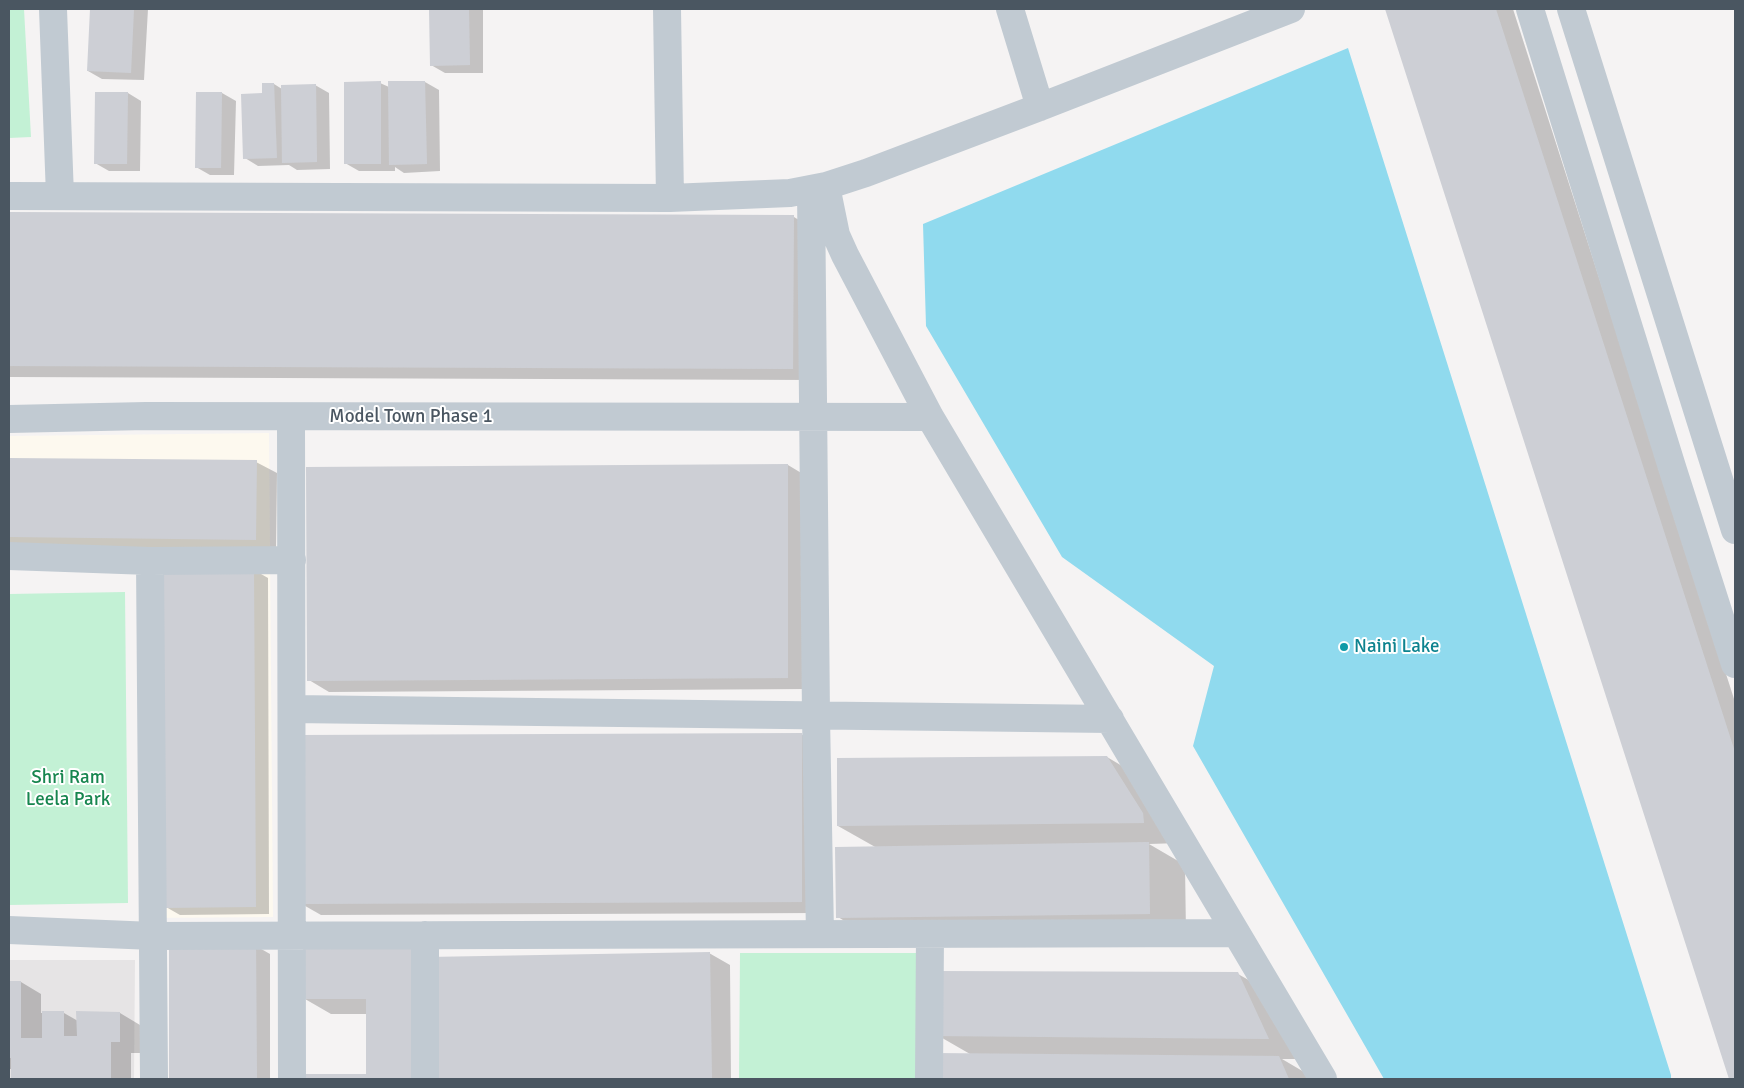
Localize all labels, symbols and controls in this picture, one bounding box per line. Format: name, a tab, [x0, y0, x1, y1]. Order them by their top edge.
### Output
street label: Model Town Phase 1	[329, 406, 493, 428]
place label: Naini Lake	[1354, 636, 1439, 658]
marker: Naini Lake	[1338, 641, 1350, 653]
park label: Shri Ram Leela Park	[26, 767, 110, 811]

